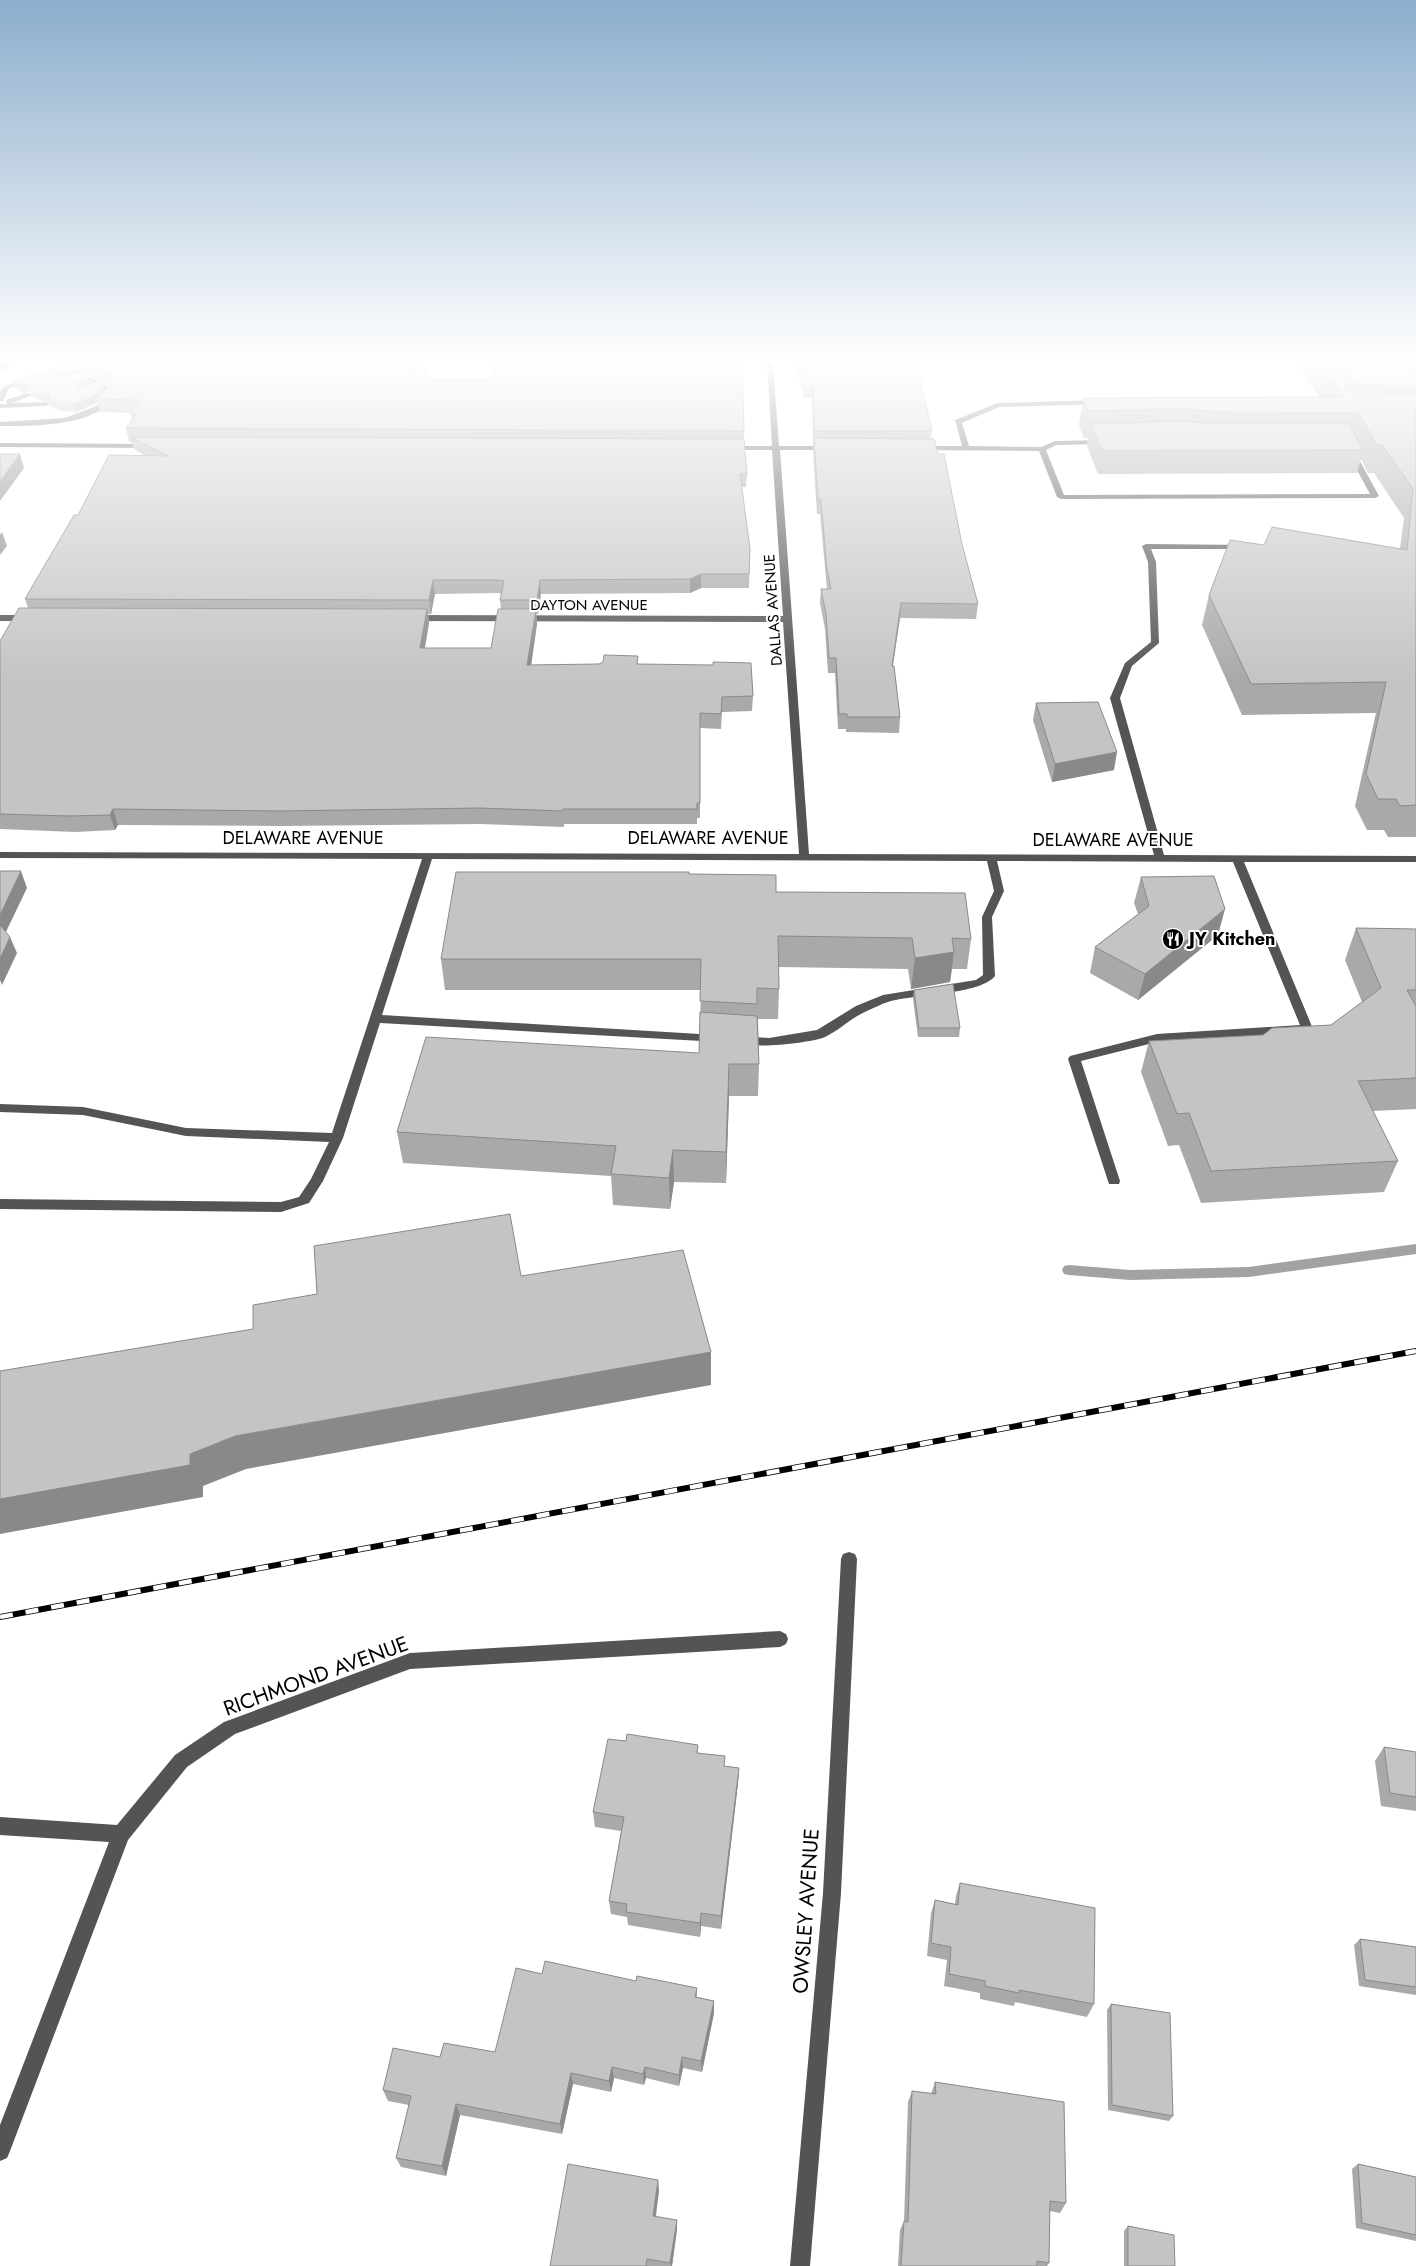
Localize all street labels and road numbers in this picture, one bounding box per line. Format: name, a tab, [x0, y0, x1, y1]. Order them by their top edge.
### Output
street label: DALLAS AVENUE	[758, 553, 788, 667]
street label: DAYTON AVENUE	[530, 594, 648, 616]
street label: DELAWARE AVENUE	[222, 825, 384, 851]
street label: DELAWARE AVENUE	[627, 825, 789, 851]
street label: DELAWARE AVENUE	[1032, 827, 1194, 853]
street label: RICHMOND AVENUE	[219, 1629, 413, 1723]
street label: OWSLEY AVENUE	[785, 1827, 827, 1995]

